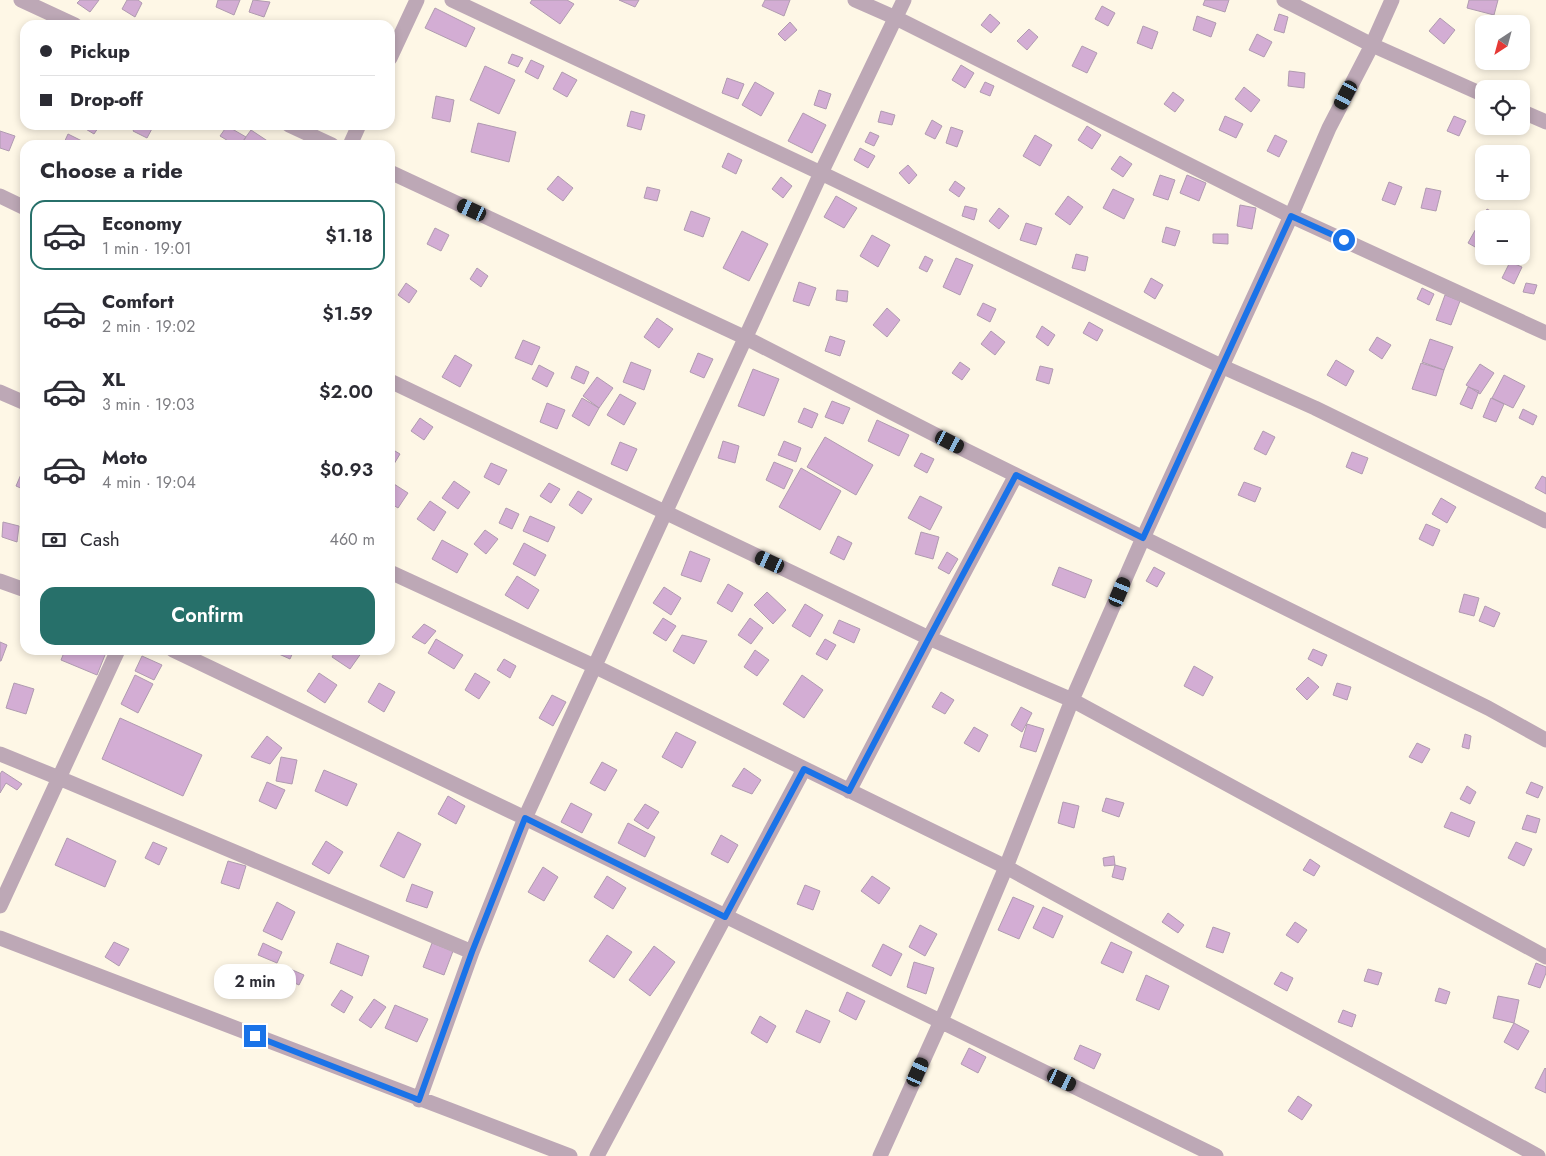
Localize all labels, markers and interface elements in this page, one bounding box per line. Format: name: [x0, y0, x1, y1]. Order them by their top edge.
north arrow: [1475, 15, 1530, 70]
map controls: [1475, 15, 1530, 265]
text: Pickup: [70, 38, 130, 65]
car: [1332, 78, 1359, 112]
button: locate: [1475, 80, 1530, 135]
text: Drop-off: [70, 86, 143, 113]
button: +: [1475, 145, 1530, 200]
text: Choose a ride: [40, 154, 183, 186]
car: [455, 197, 488, 223]
text: Economy: [102, 210, 182, 237]
button: −: [1475, 210, 1530, 265]
icon: car: [42, 213, 87, 258]
text: $1.18: [325, 222, 373, 249]
route start: [1333, 229, 1355, 251]
text: 1 min · 19:01: [102, 237, 191, 260]
text: Comfort: [102, 288, 174, 315]
icon: car: [42, 291, 87, 336]
text: $1.59: [322, 300, 373, 327]
text: 2 min · 19:02: [102, 315, 195, 338]
text: XL: [102, 366, 125, 393]
icon: car: [42, 369, 87, 414]
text: $2.00: [319, 378, 373, 405]
text: 3 min · 19:03: [102, 393, 195, 416]
car: [933, 429, 966, 455]
text: Moto: [102, 444, 147, 471]
icon: car: [42, 447, 87, 492]
text: $0.93: [320, 456, 373, 483]
text: 4 min · 19:04: [102, 471, 196, 494]
icon: cash: [40, 526, 68, 554]
text: Cash: [80, 526, 120, 553]
text: 460 m: [330, 528, 375, 551]
car: [753, 549, 786, 575]
car: [1107, 575, 1132, 609]
button: Confirm: [40, 587, 375, 645]
callout: 2 min: [214, 964, 296, 998]
text: 2 min: [234, 970, 276, 993]
route end: [244, 1025, 266, 1047]
car: [905, 1055, 930, 1089]
car: [1045, 1067, 1078, 1093]

